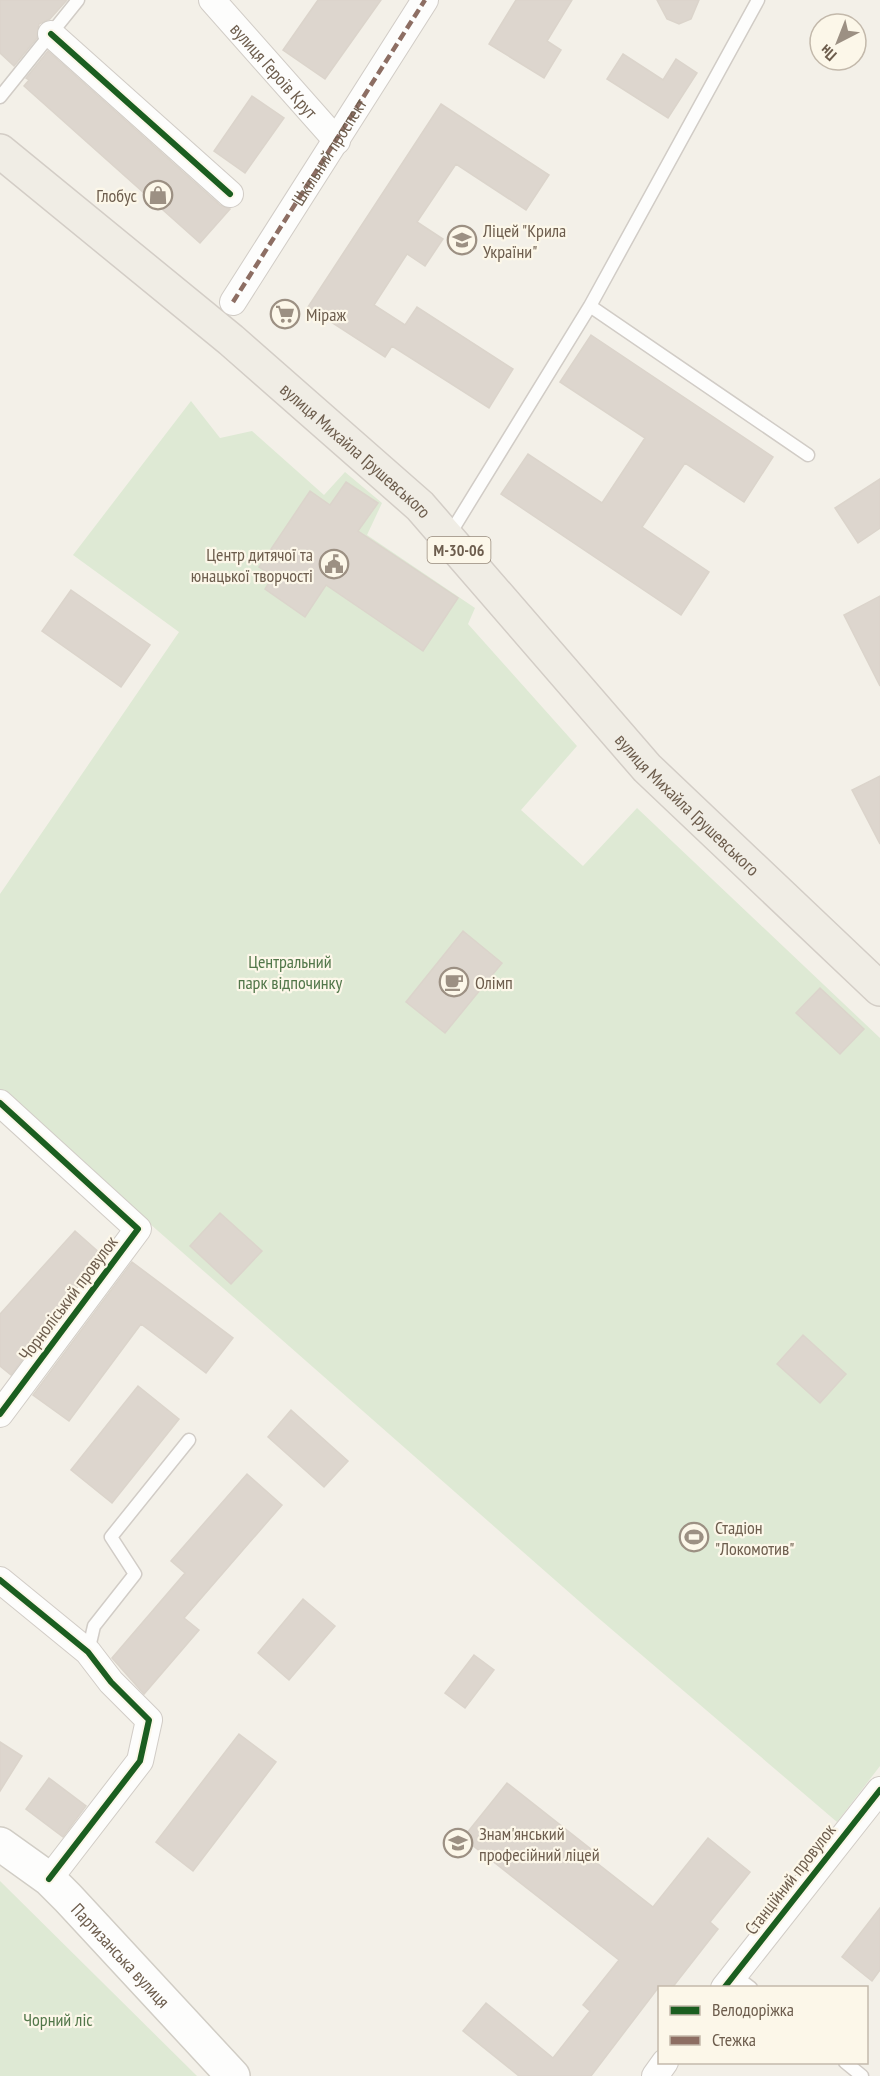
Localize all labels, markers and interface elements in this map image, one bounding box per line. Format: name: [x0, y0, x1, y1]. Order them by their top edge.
north arrow: [808, 12, 868, 72]
street label: вулиця Героїв Крут: [226, 18, 323, 123]
text: Пн: [816, 41, 840, 66]
street label: Шкільний проспект: [286, 94, 371, 210]
shop icon: Глобус: [142, 179, 174, 211]
place label: Глобус: [96, 184, 138, 207]
place label: Ліцей "Крила України": [482, 219, 566, 263]
school or university icon: Ліцей "Крила України": [446, 224, 478, 256]
supermarket icon: Міраж: [269, 298, 301, 330]
place label: Міраж: [306, 303, 346, 326]
street label: вулиця Михайла Грушевського: [276, 377, 437, 523]
road number: М-30-06: [428, 537, 490, 563]
place label: Центр дитячої та юнацької творчості: [191, 543, 313, 587]
public building icon: Центр дитячої та юнацької творчості: [318, 548, 350, 580]
street label: вулиця Михайла Грушевського: [611, 728, 765, 880]
park label: Центральний парк відпочинку: [238, 950, 343, 994]
cafe icon: Олімп: [438, 966, 470, 998]
place label: Олімп: [475, 971, 513, 994]
street label: Чорноліський провулок: [14, 1231, 122, 1365]
place label: Стадіон "Локомотив": [715, 1516, 794, 1560]
sports icon: Стадіон "Локомотив": [678, 1521, 710, 1553]
street label: Станційний провулок: [740, 1819, 840, 1939]
place label: Знам'янський професійний ліцей: [479, 1822, 600, 1866]
school or university icon: Знам'янський професійний ліцей: [442, 1827, 474, 1859]
street label: Партизанська вулиця: [67, 1898, 175, 2012]
legend: [658, 1986, 868, 2064]
text: Велодоріжка: [712, 1998, 794, 2021]
park label: Чорний ліс: [23, 2008, 93, 2031]
text: Стежка: [712, 2028, 756, 2051]

